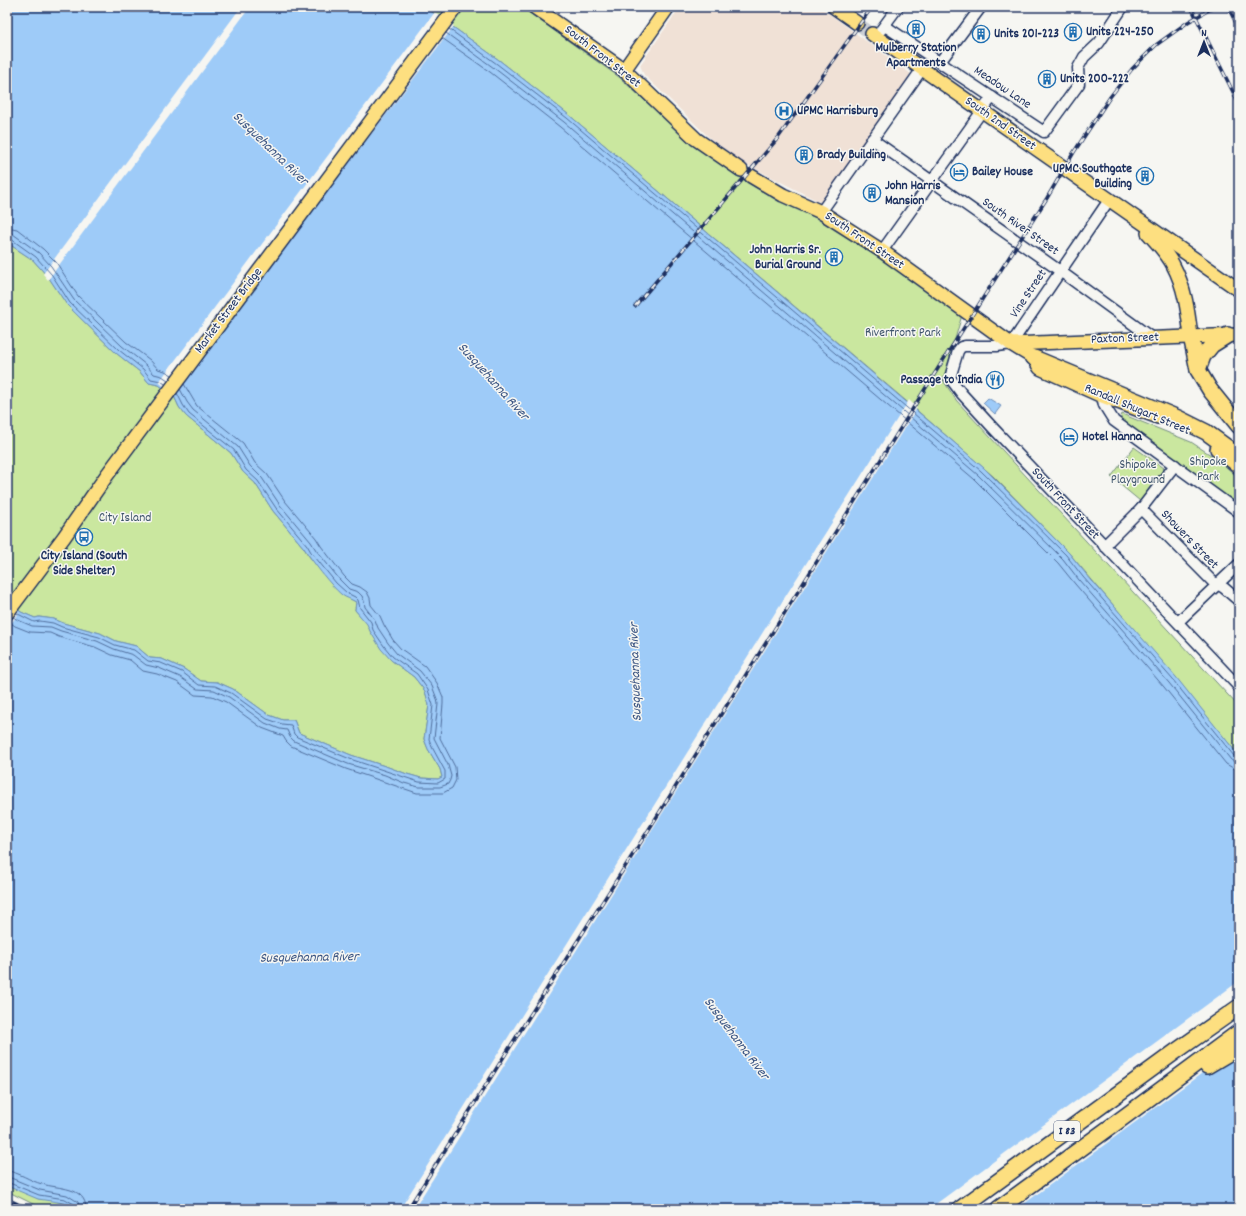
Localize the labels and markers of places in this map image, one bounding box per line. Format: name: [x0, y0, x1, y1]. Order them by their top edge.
building icon: Mulberry Station Apartments: [906, 19, 926, 39]
building icon: Units 224-250: [1063, 22, 1083, 42]
place label: Units 224-250: [1086, 23, 1154, 42]
building icon: Units 201-223: [971, 24, 991, 44]
place label: Units 201-223: [994, 25, 1059, 44]
place label: Mulberry Station Apartments: [875, 39, 957, 73]
building icon: Units 200-222: [1037, 69, 1057, 89]
place label: Units 200-222: [1060, 70, 1130, 89]
hospital icon: UPMC Harrisburg: [774, 101, 794, 121]
place label: UPMC Harrisburg: [797, 102, 878, 121]
building icon: Brady Building: [794, 145, 814, 165]
place label: Brady Building: [817, 146, 886, 165]
place label: UPMC Southgate Building: [1053, 160, 1132, 194]
hotel icon: Bailey House: [949, 162, 969, 182]
place label: Bailey House: [972, 163, 1033, 182]
building icon: UPMC Southgate Building: [1135, 166, 1155, 186]
place label: John Harris Mansion: [885, 177, 941, 211]
building icon: John Harris Mansion: [862, 183, 882, 203]
place label: John Harris Sr. Burial Ground: [750, 241, 821, 275]
building icon: John Harris Sr. Burial Ground: [824, 247, 844, 267]
restaurant icon: Passage to India: [985, 370, 1005, 390]
place label: Passage to India: [900, 371, 983, 390]
hotel icon: Hotel Hanna: [1059, 427, 1079, 447]
place label: Hotel Hanna: [1082, 428, 1143, 447]
bus stop icon: City Island (South Side Shelter): [74, 527, 94, 547]
place label: City Island (South Side Shelter): [41, 547, 127, 581]

